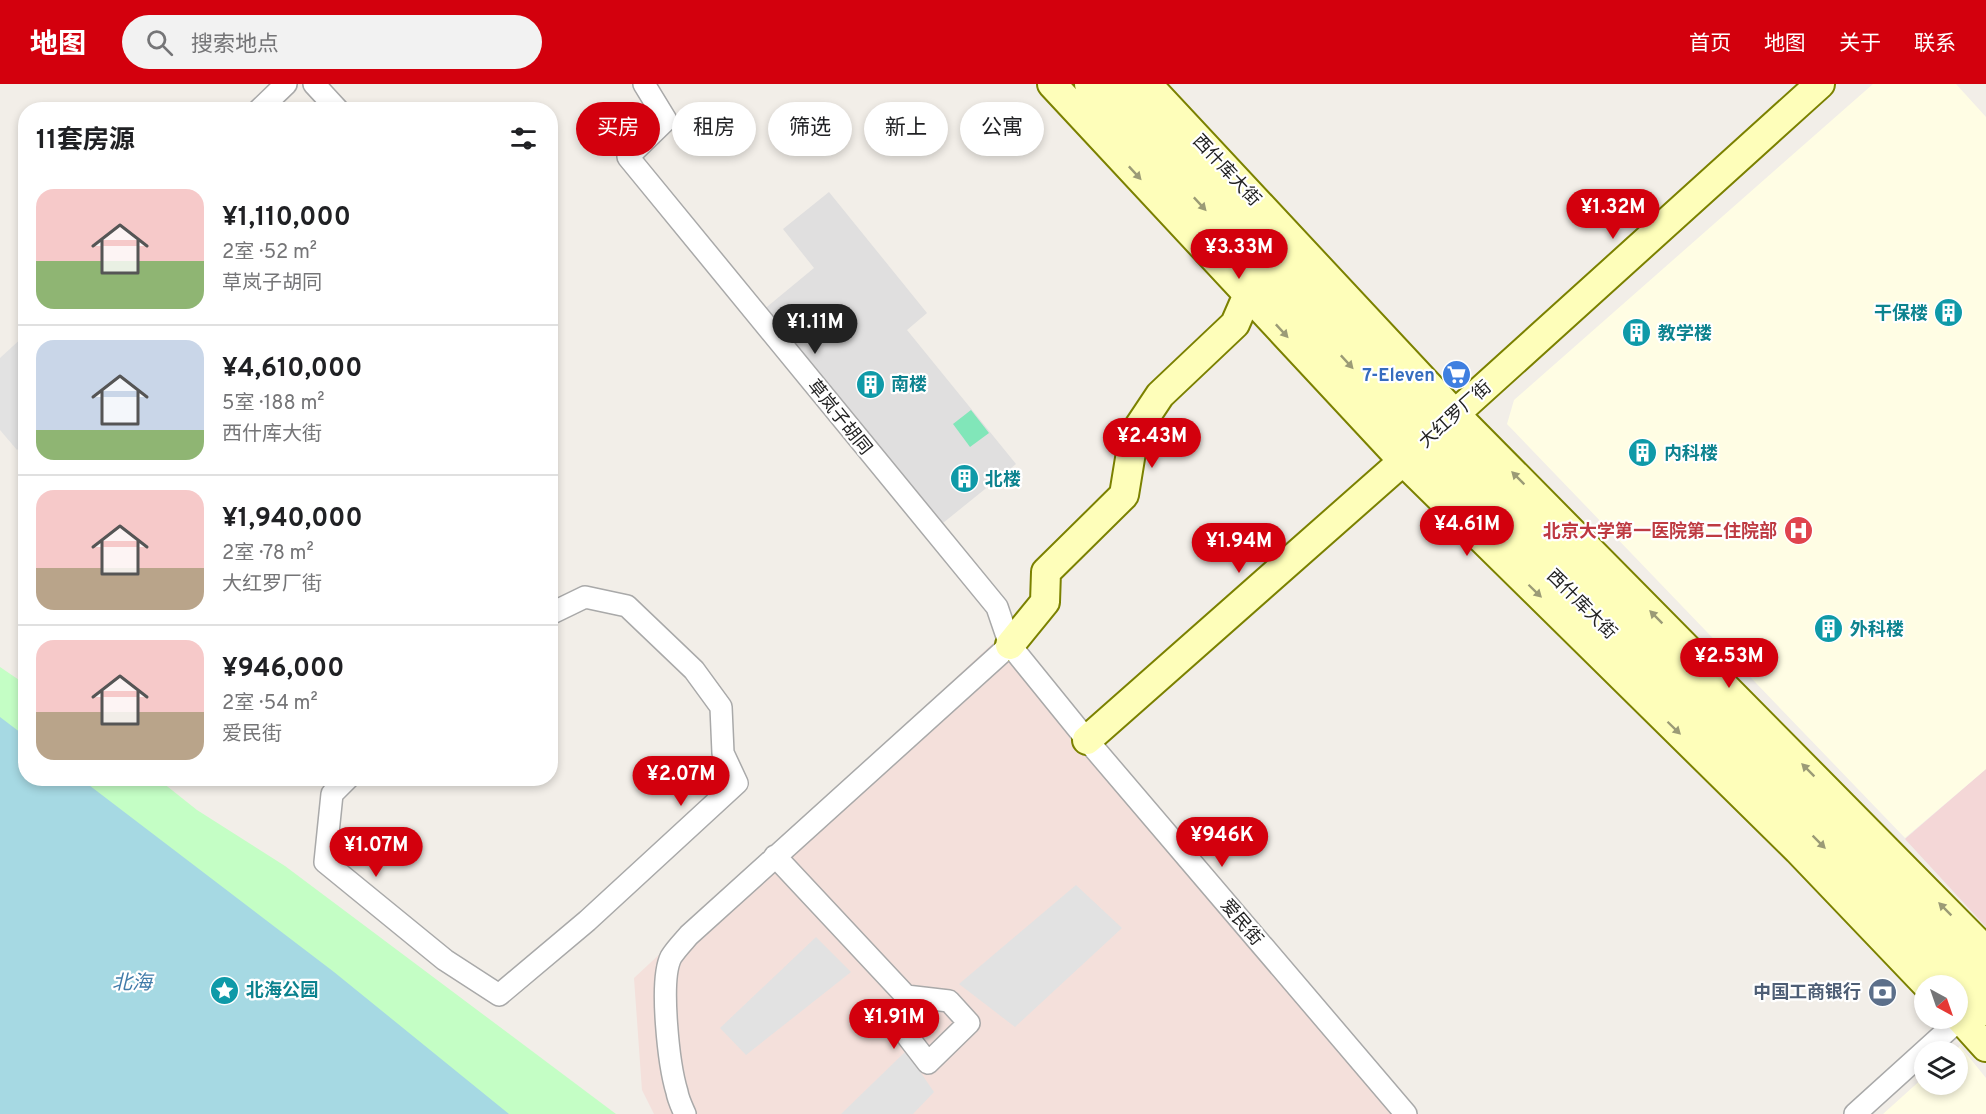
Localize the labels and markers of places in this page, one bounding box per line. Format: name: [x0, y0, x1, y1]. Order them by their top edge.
pin: ¥1.32M: [1564, 189, 1662, 240]
pin: ¥3.33M: [1190, 229, 1288, 280]
building icon: 干保楼: [1933, 297, 1965, 329]
place label: 干保楼: [1874, 303, 1928, 326]
pin: ¥1.11M: [766, 304, 864, 355]
building icon: 教学楼: [1621, 317, 1653, 349]
place label: 教学楼: [1658, 323, 1712, 346]
supermarket icon: 7-Eleven: [1440, 359, 1472, 391]
place label: 7-Eleven: [1362, 365, 1435, 388]
building icon: 南楼: [854, 368, 886, 400]
place label: 南楼: [891, 374, 927, 397]
pin: ¥2.43M: [1103, 418, 1201, 469]
building icon: 内科楼: [1627, 437, 1659, 469]
place label: 内科楼: [1664, 443, 1718, 466]
building icon: 北楼: [948, 463, 980, 495]
place label: 北楼: [985, 469, 1021, 492]
pin: ¥4.61M: [1418, 506, 1516, 557]
hospital icon: 北京大学第一医院第二住院部: [1782, 515, 1814, 547]
place label: 北京大学第一医院第二住院部: [1543, 521, 1777, 544]
pin: ¥1.94M: [1190, 523, 1288, 574]
building icon: 外科楼: [1813, 613, 1845, 645]
place label: 外科楼: [1850, 619, 1904, 642]
pin: ¥2.53M: [1680, 638, 1778, 689]
pin: ¥2.07M: [632, 756, 730, 807]
pin: ¥946K: [1180, 817, 1264, 868]
pin: ¥1.07M: [327, 827, 425, 878]
place icon: 北海公园: [209, 974, 241, 1006]
bank icon: 中国工商银行: [1866, 976, 1898, 1008]
place label: 北海公园: [246, 980, 318, 1003]
place label: 中国工商银行: [1753, 981, 1861, 1005]
pin: ¥1.91M: [845, 999, 943, 1050]

